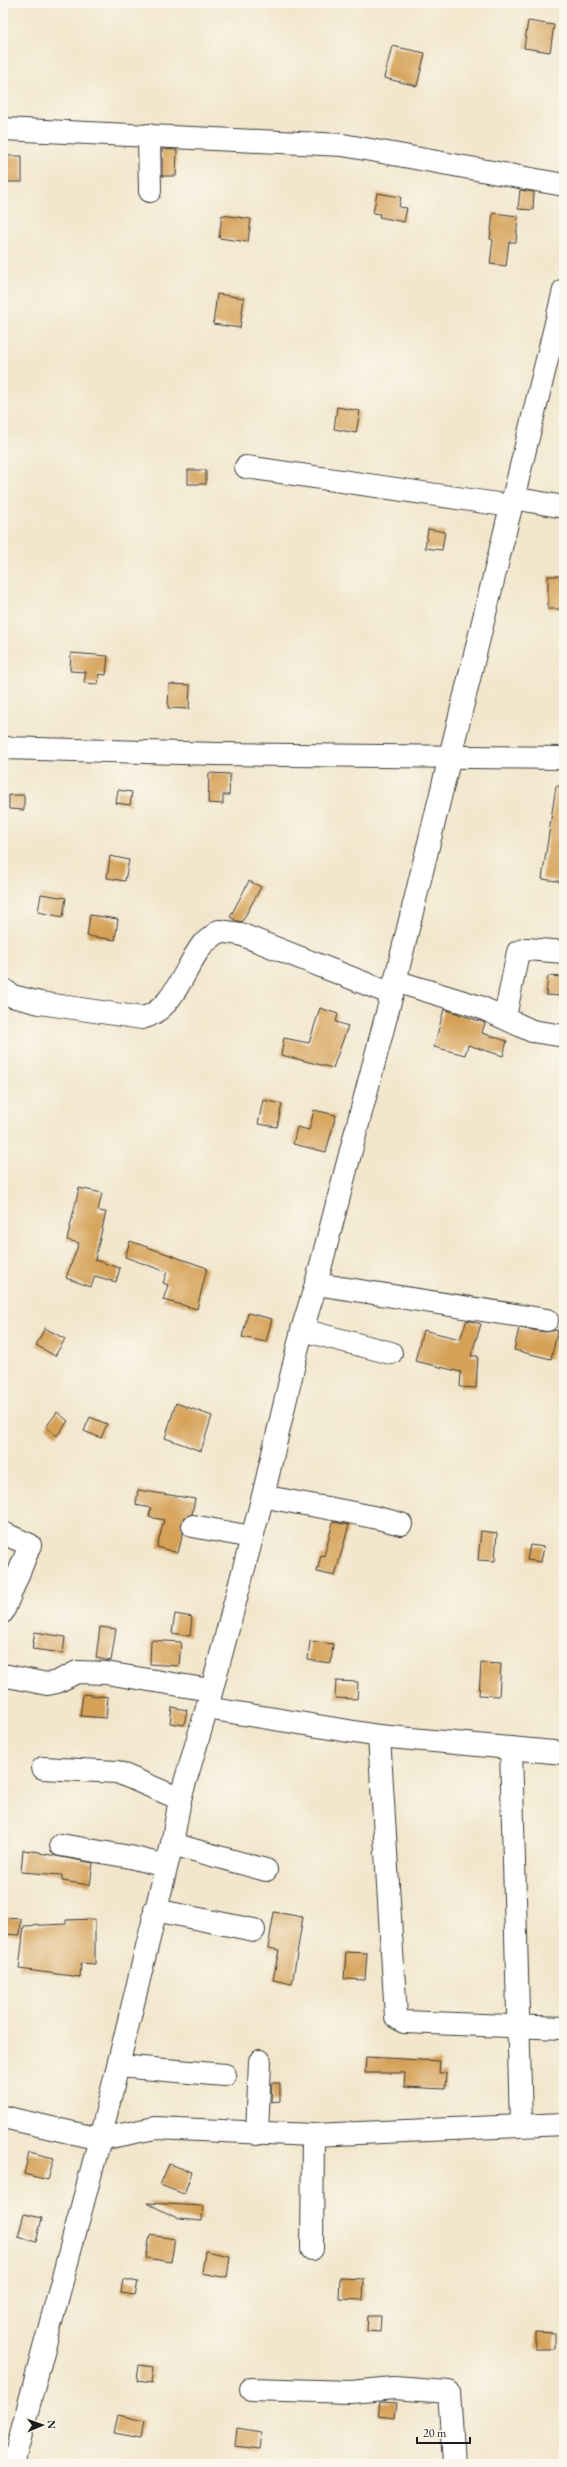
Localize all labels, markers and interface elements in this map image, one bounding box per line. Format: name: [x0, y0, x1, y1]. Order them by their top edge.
north arrow: [22, 2405, 62, 2445]
scale bar: [417, 2419, 470, 2445]
text: N: [45, 2420, 59, 2429]
text: 20 m: [423, 2425, 447, 2441]

